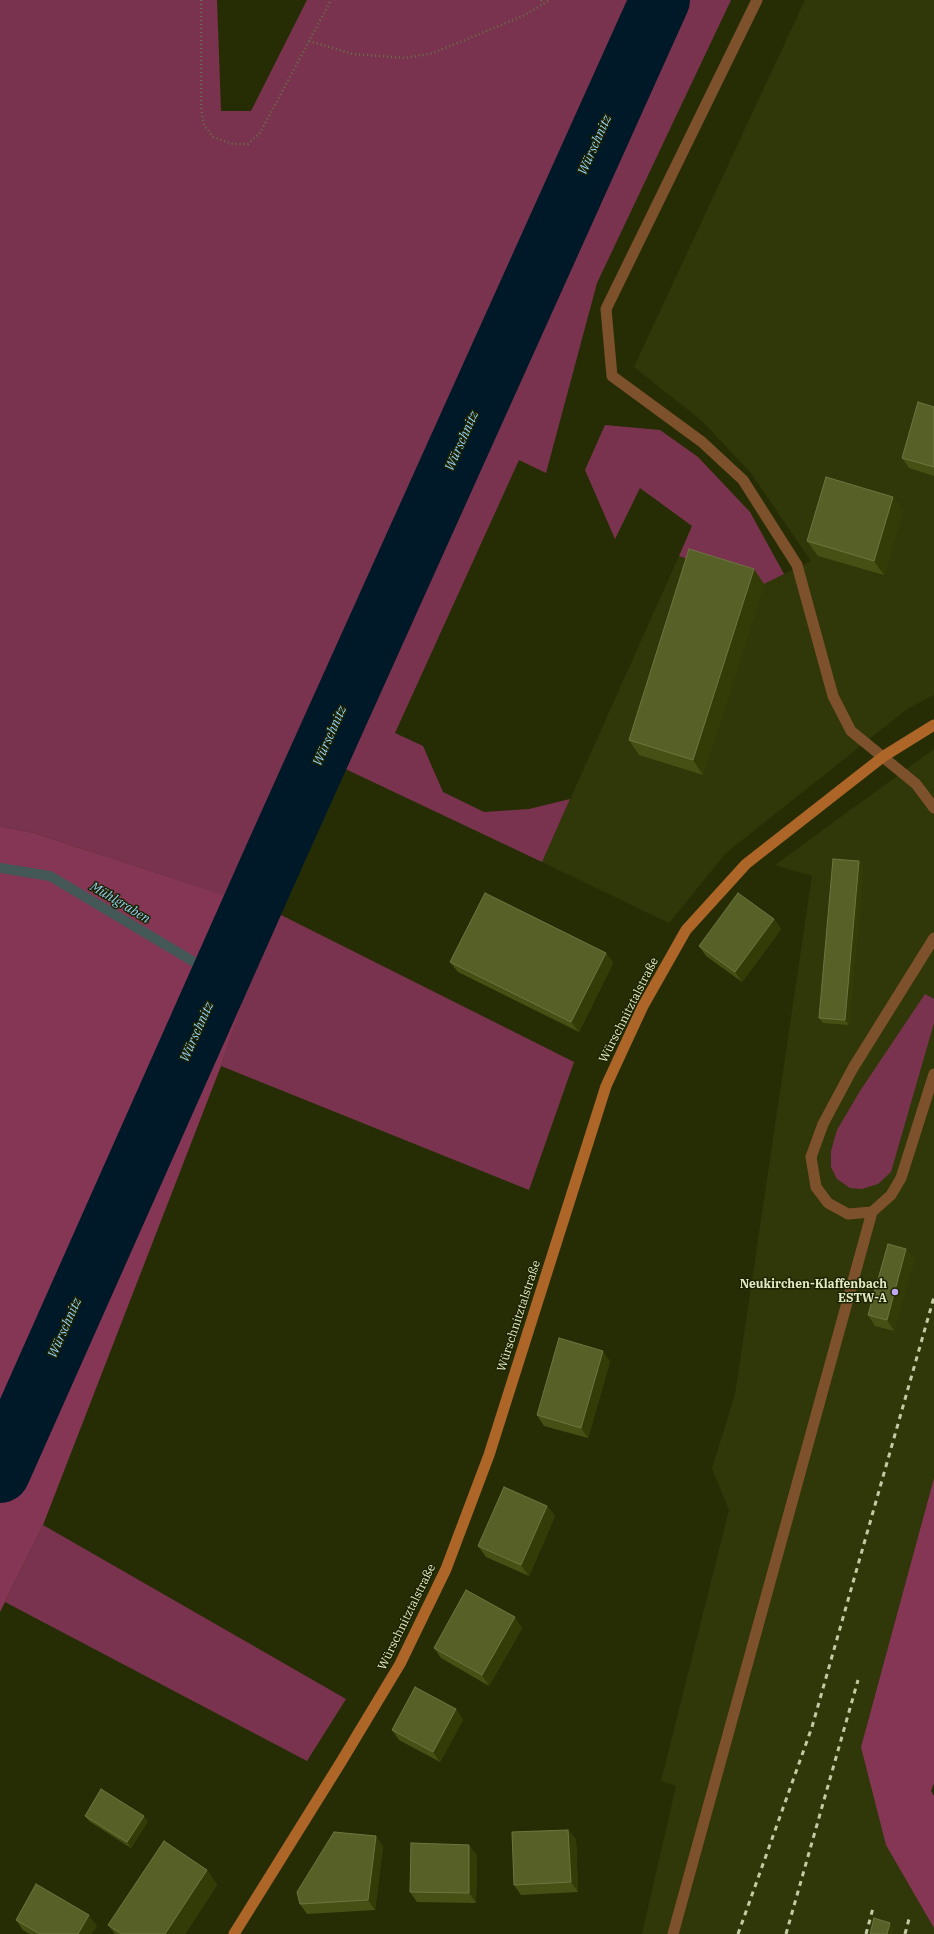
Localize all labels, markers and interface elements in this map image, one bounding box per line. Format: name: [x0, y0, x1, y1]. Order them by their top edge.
water label: Würschnitz: [575, 113, 615, 177]
water label: Würschnitz: [442, 409, 482, 473]
water label: Würschnitz: [310, 704, 350, 768]
water label: Mühlgraben: [87, 879, 153, 927]
street label: Würschnitztalstraße: [596, 955, 662, 1065]
water label: Würschnitz: [177, 1000, 217, 1064]
street label: Würschnitztalstraße: [494, 1259, 544, 1373]
place label: Neukirchen-Klaffenbach ESTW-A: [740, 1278, 887, 1306]
marker: Neukirchen-Klaffenbach ESTW-A: [890, 1287, 900, 1297]
water label: Würschnitz: [45, 1296, 85, 1360]
street label: Würschnitztalstraße: [375, 1562, 439, 1672]

